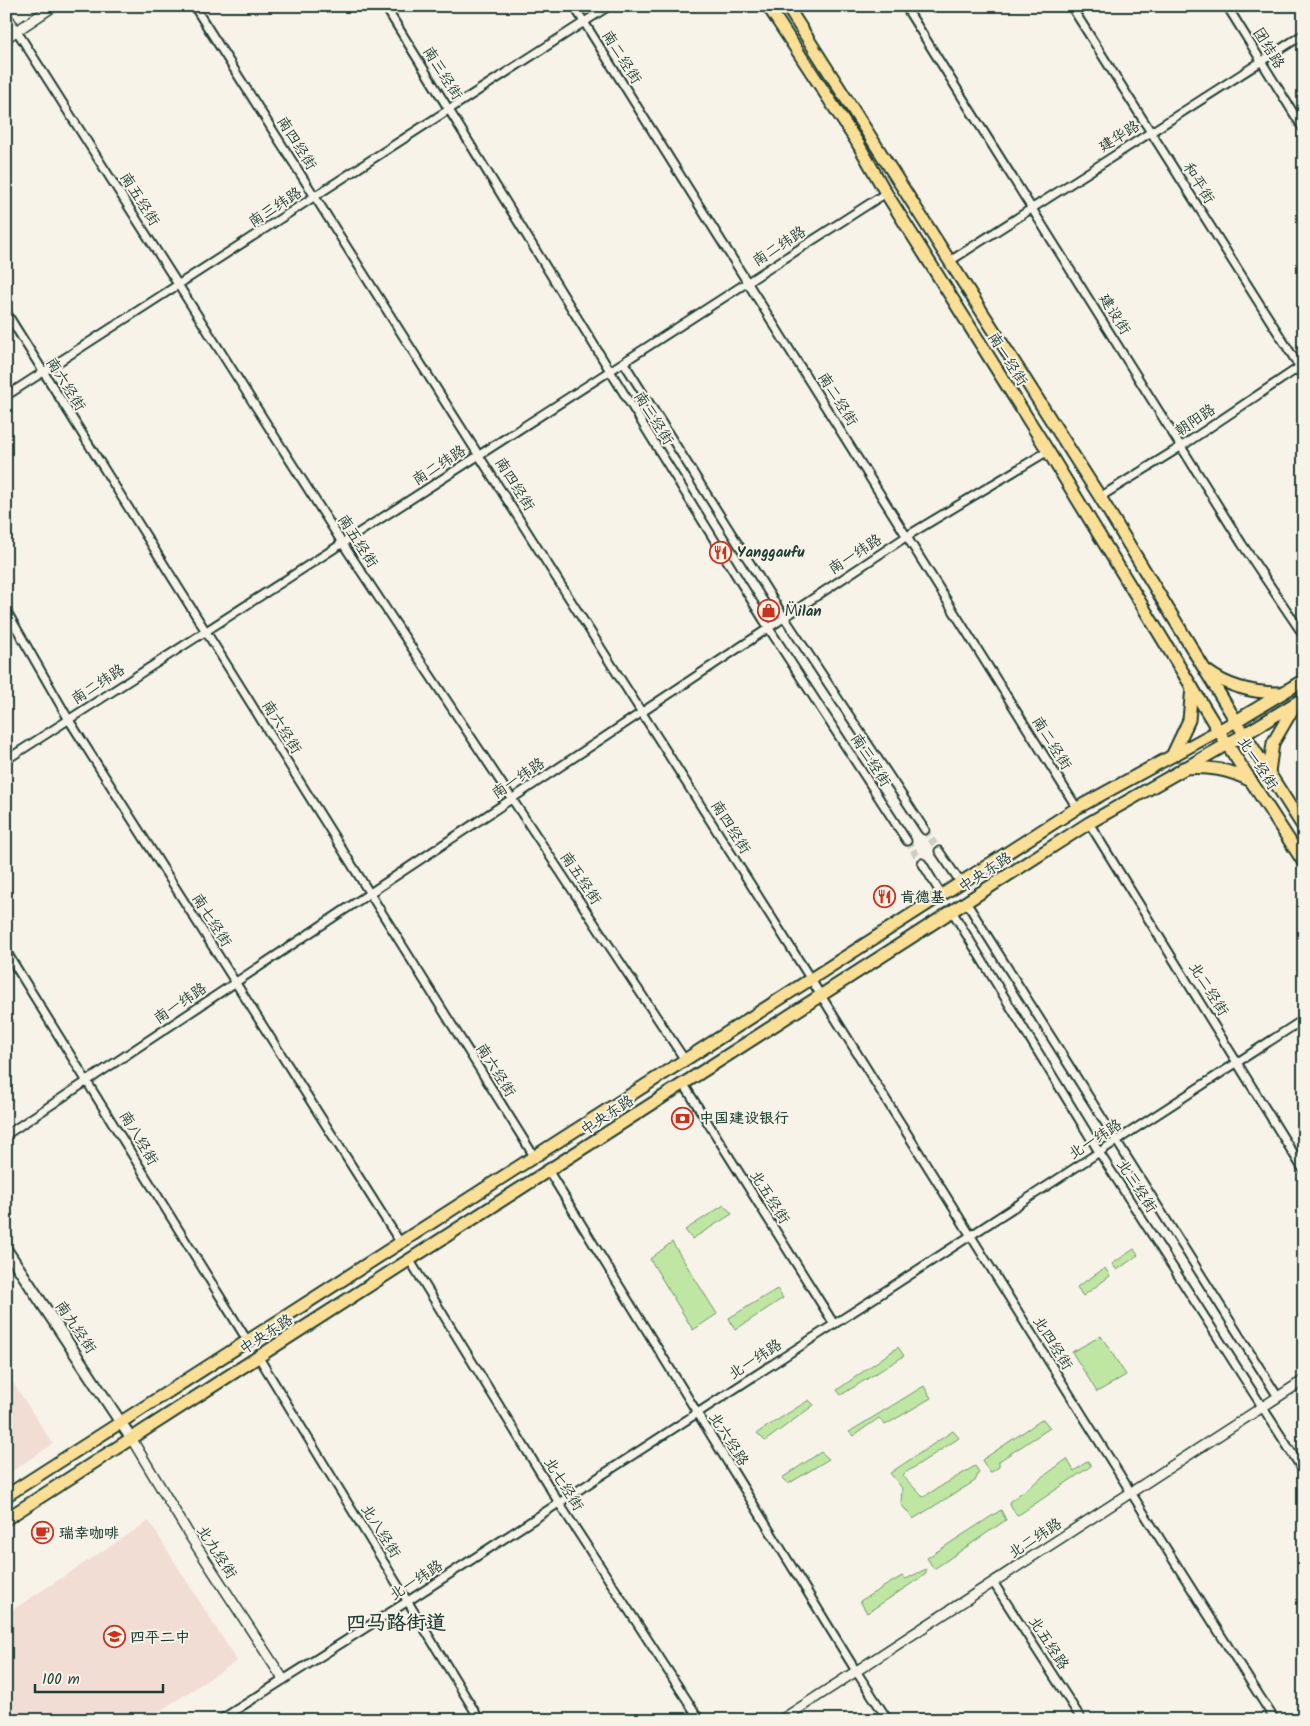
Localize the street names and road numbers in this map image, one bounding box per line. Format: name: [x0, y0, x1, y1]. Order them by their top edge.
street label: 团结路: [1246, 23, 1290, 74]
street label: 南二经街: [595, 26, 647, 89]
street label: 南三经街: [416, 42, 468, 105]
street label: 南四经街: [270, 112, 322, 175]
street label: 建华路: [1094, 115, 1145, 159]
street label: 和平街: [1176, 158, 1220, 209]
street label: 南五经街: [113, 168, 165, 231]
street label: 南三纬路: [244, 181, 307, 234]
street label: 南二纬路: [748, 220, 811, 273]
street label: 建设街: [1092, 289, 1136, 340]
street label: 南一经街: [981, 328, 1033, 391]
street label: 南六经街: [39, 353, 91, 416]
street label: 南二经街: [811, 368, 863, 431]
street label: 南三经街: [627, 387, 679, 450]
street label: 朝阳路: [1170, 398, 1221, 443]
street label: 南二纬路: [408, 439, 471, 492]
street label: 南四经街: [488, 453, 540, 516]
street label: 南五经街: [331, 510, 384, 573]
street label: 南一纬路: [824, 528, 887, 581]
street label: 南二纬路: [67, 658, 130, 711]
street label: 南六经街: [255, 696, 307, 759]
street label: 南二经街: [1025, 712, 1077, 775]
street label: 南三经街: [844, 729, 897, 792]
street label: 北一经街: [1231, 732, 1284, 795]
street label: 南一纬路: [487, 752, 550, 806]
street label: 南四经街: [704, 796, 756, 859]
street label: 中央东路: [954, 846, 1017, 899]
street label: 南五经街: [553, 847, 607, 910]
street label: 南七经街: [185, 889, 237, 952]
street label: 北二经街: [1182, 958, 1234, 1021]
street label: 南一纬路: [149, 977, 212, 1031]
street label: 南六经街: [469, 1039, 521, 1102]
street label: 中央东路: [576, 1089, 639, 1142]
street label: 南八经街: [112, 1107, 164, 1170]
street label: 北一纬路: [1064, 1113, 1127, 1166]
street label: 北三经街: [1110, 1155, 1163, 1218]
street label: 北五经街: [743, 1166, 795, 1229]
street label: 南九经街: [48, 1296, 102, 1359]
street label: 中央东路: [235, 1308, 298, 1361]
street label: 北四经街: [1026, 1312, 1078, 1375]
street label: 北一纬路: [724, 1333, 787, 1386]
street label: 北六经路: [702, 1408, 754, 1471]
street label: 北七经街: [537, 1453, 589, 1516]
street label: 北八经街: [354, 1500, 406, 1563]
street label: 北二纬路: [1004, 1512, 1067, 1565]
street label: 北九经街: [190, 1521, 243, 1584]
street label: 北一纬路: [385, 1554, 448, 1607]
street label: 北五经路: [1022, 1612, 1075, 1675]

